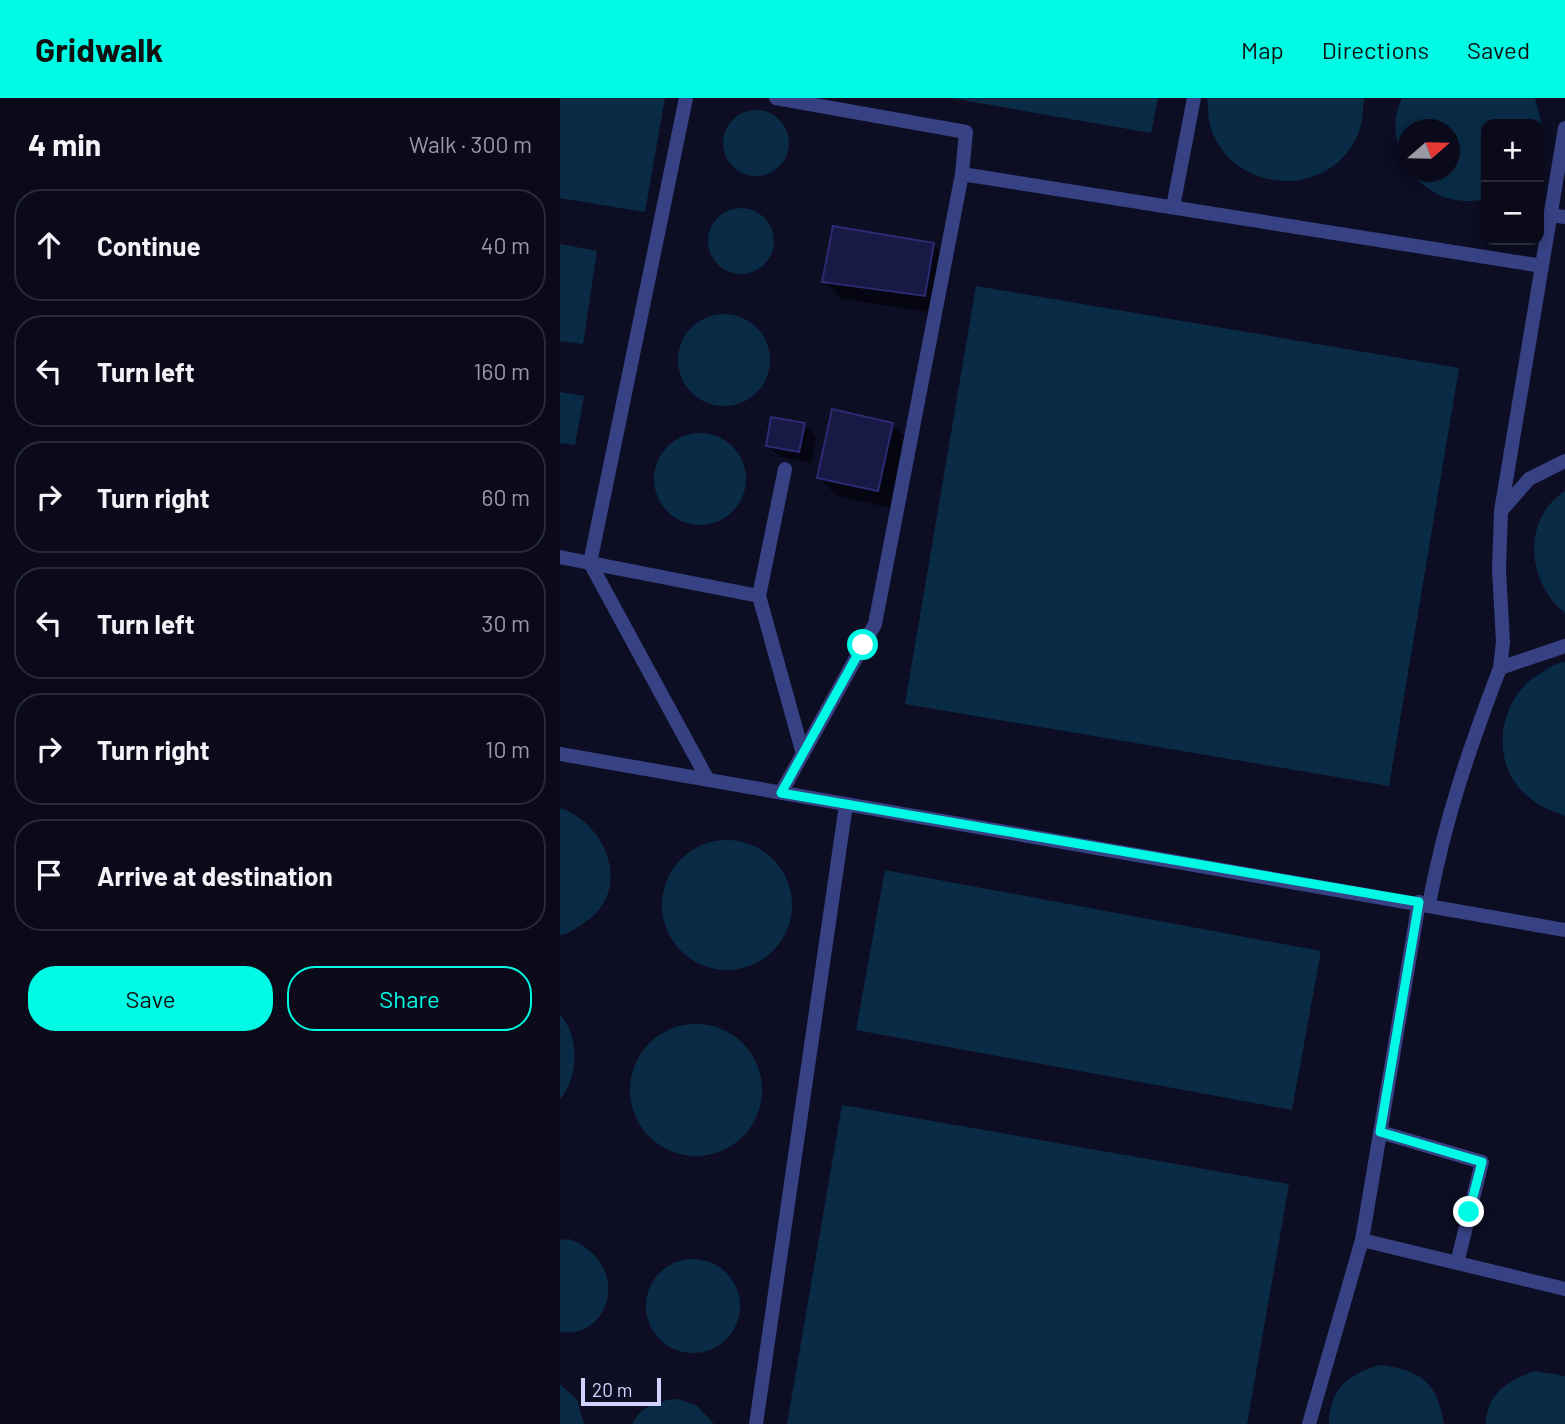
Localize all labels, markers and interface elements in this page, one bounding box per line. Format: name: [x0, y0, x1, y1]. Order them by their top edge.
text: Gridwalk: [35, 29, 163, 69]
text: Map: [1241, 35, 1284, 64]
text: Directions: [1322, 35, 1429, 64]
text: Saved: [1467, 35, 1530, 64]
north arrow: [1397, 119, 1460, 182]
map controls: [1481, 119, 1544, 245]
button: +: [1481, 119, 1544, 182]
text: 4 min: [28, 126, 101, 162]
text: Walk · 300 m: [409, 130, 532, 158]
button: −: [1481, 182, 1544, 245]
icon: ahead: [30, 226, 68, 264]
text: Continue: [97, 230, 201, 261]
text: 40 m: [481, 231, 530, 259]
icon: left: [30, 352, 68, 390]
text: Turn left: [97, 356, 195, 387]
text: 160 m: [473, 357, 530, 385]
icon: right: [30, 478, 68, 516]
text: Turn right: [97, 482, 210, 513]
text: 60 m: [482, 483, 530, 511]
icon: left: [30, 604, 68, 642]
text: Turn left: [97, 608, 195, 639]
text: 30 m: [482, 609, 530, 637]
route start: [847, 629, 878, 660]
icon: right: [30, 730, 68, 768]
text: Turn right: [97, 734, 210, 765]
text: 10 m: [485, 735, 530, 763]
icon: arrive: [30, 856, 68, 894]
text: Arrive at destination: [97, 860, 333, 891]
button: Save: [28, 966, 273, 1031]
button: Share: [287, 966, 532, 1031]
route end: [1453, 1196, 1484, 1227]
scale bar: [581, 1375, 662, 1407]
text: 20 m: [592, 1378, 632, 1401]

